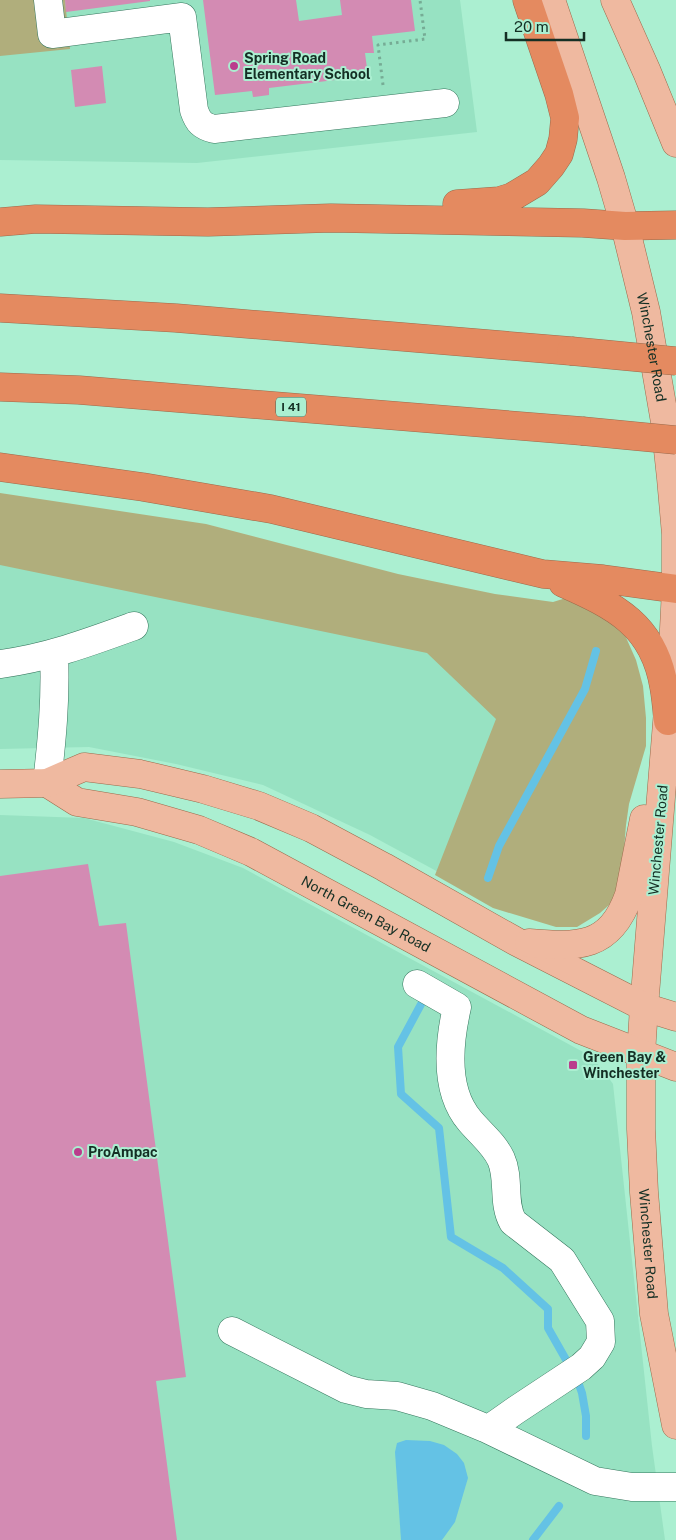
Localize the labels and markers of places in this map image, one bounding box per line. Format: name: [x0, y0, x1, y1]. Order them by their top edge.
place label: Spring Road Elementary School: [244, 50, 371, 82]
marker: Spring Road Elementary School: [228, 60, 240, 72]
place label: Green Bay & Winchester: [583, 1049, 666, 1081]
marker: Green Bay & Winchester: [567, 1059, 579, 1071]
place label: ProAmpac: [88, 1144, 158, 1160]
marker: ProAmpac: [72, 1146, 84, 1158]

